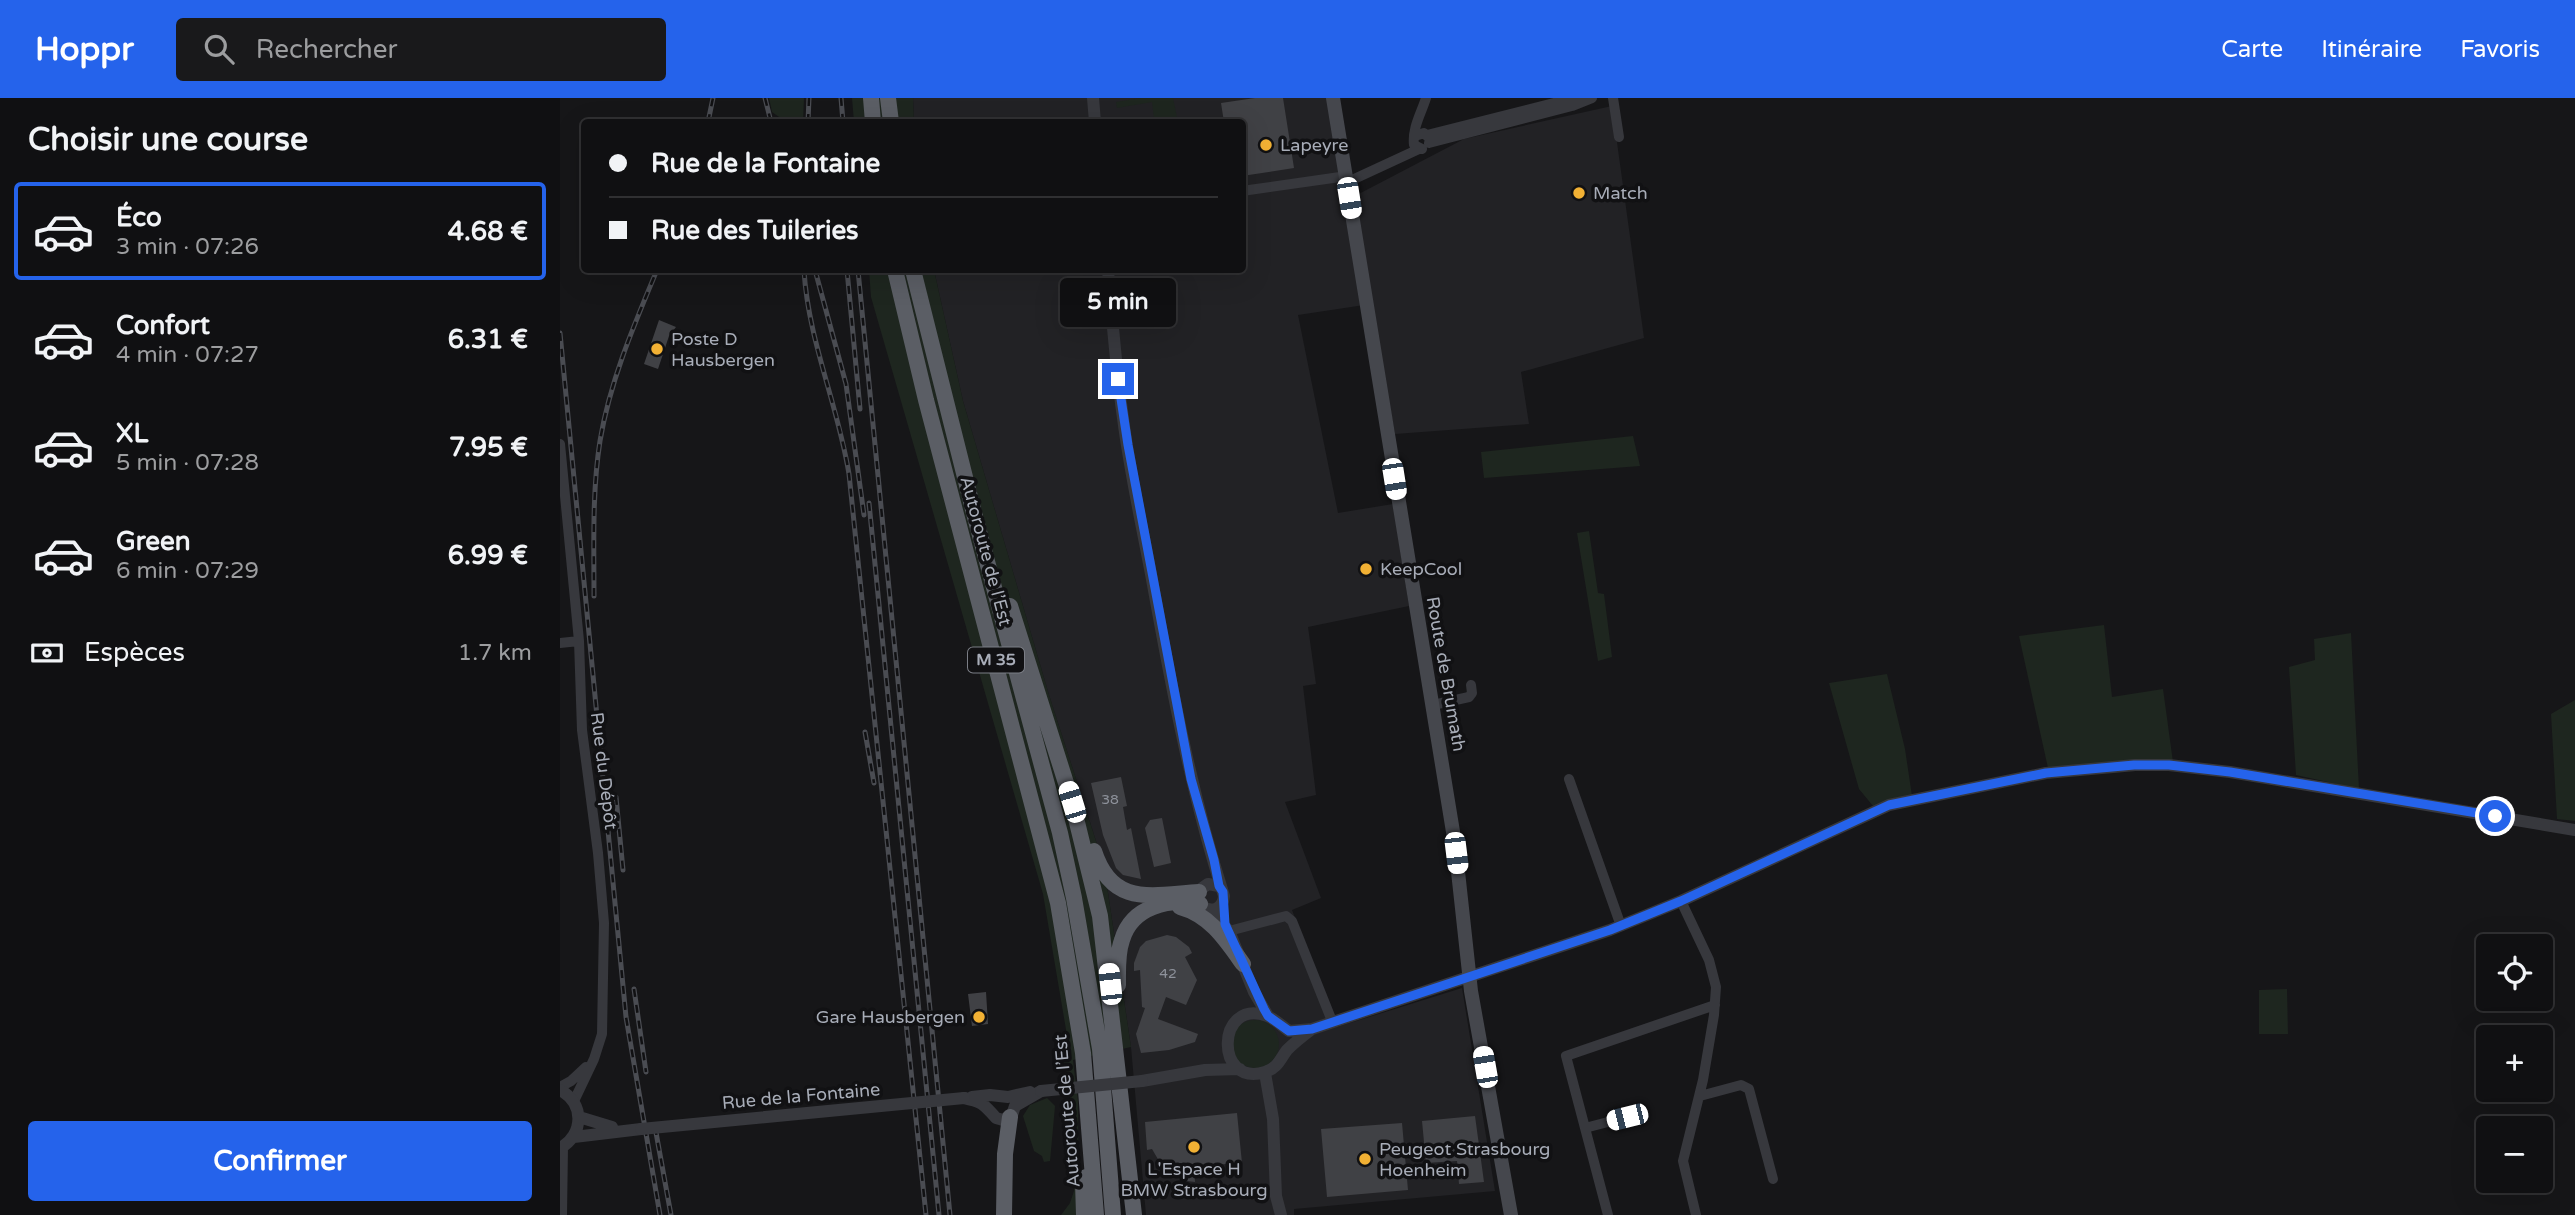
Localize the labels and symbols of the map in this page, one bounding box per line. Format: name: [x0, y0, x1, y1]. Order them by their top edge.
place label: Lapeyre: [1280, 134, 1348, 156]
marker: Lapeyre: [1258, 137, 1274, 153]
car: [1336, 176, 1363, 220]
place label: Match: [1593, 182, 1648, 204]
marker: Match: [1571, 185, 1587, 201]
callout: 5 min: [1060, 278, 1176, 327]
place label: Poste D Hausbergen: [671, 328, 775, 371]
marker: Poste D Hausbergen: [649, 341, 665, 357]
route end: [1102, 363, 1134, 395]
car: [1381, 457, 1408, 501]
street label: Autoroute de l’Est: [955, 474, 1017, 628]
place label: KeepCool: [1380, 558, 1462, 580]
marker: KeepCool: [1358, 561, 1374, 577]
street label: Route de Brumath: [1422, 595, 1470, 753]
road number: M 35: [968, 648, 1024, 673]
street label: Rue du Dépôt: [586, 711, 622, 831]
car: [1056, 779, 1089, 825]
house number: 38: [1101, 791, 1119, 808]
route start: [2479, 800, 2511, 832]
car: [1444, 831, 1469, 875]
car: [1098, 962, 1123, 1006]
house number: 42: [1159, 965, 1177, 982]
place label: Gare Hausbergen: [816, 1006, 965, 1028]
marker: Gare Hausbergen: [971, 1009, 987, 1025]
street label: Autoroute de l’Est: [1049, 1033, 1085, 1189]
car: [1472, 1044, 1499, 1090]
street label: Rue de la Fontaine: [721, 1078, 881, 1114]
car: [1605, 1102, 1650, 1132]
place label: Peugeot Strasbourg Hoenheim: [1379, 1138, 1550, 1181]
marker: L'Espace H BMW Strasbourg: [1186, 1139, 1202, 1155]
marker: Peugeot Strasbourg Hoenheim: [1357, 1151, 1373, 1167]
place label: L'Espace H BMW Strasbourg: [1120, 1158, 1268, 1201]

